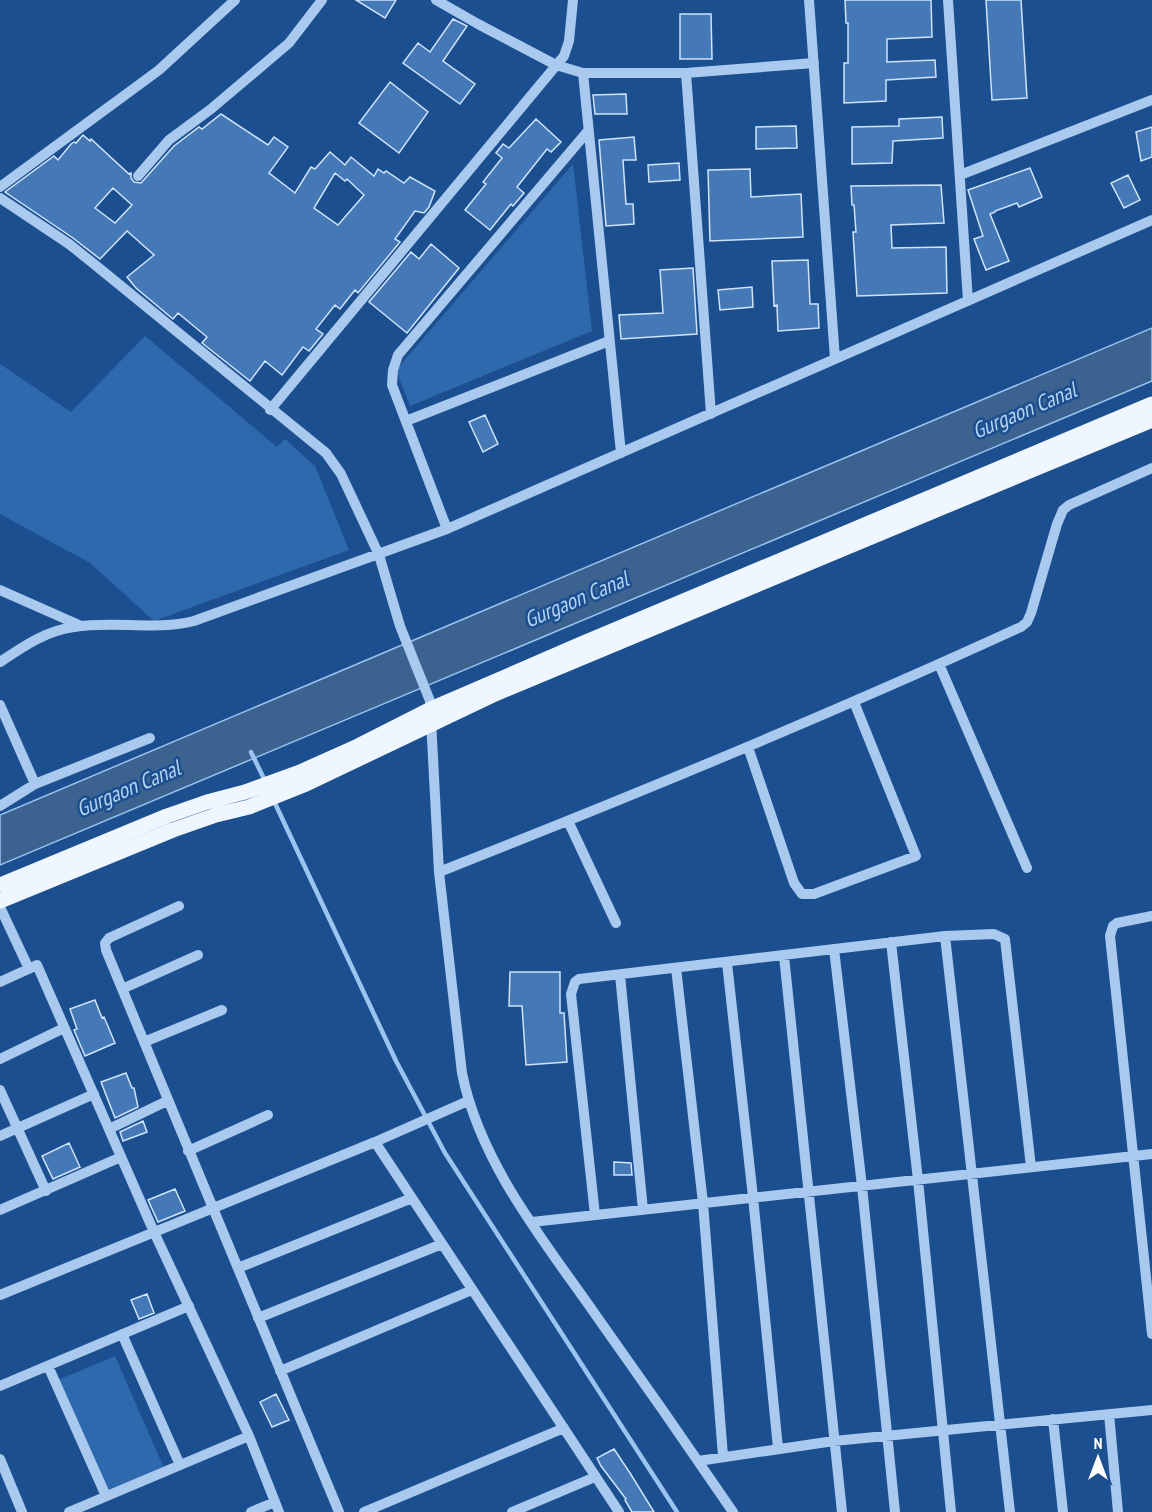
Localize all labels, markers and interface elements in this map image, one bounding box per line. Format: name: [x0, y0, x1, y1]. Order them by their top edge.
water label: Gurgaon Canal: [968, 375, 1082, 445]
water label: Gurgaon Canal: [520, 564, 634, 634]
water label: Gurgaon Canal: [72, 753, 186, 823]
north arrow: [1068, 1428, 1128, 1488]
text: N: [1094, 1433, 1102, 1453]

